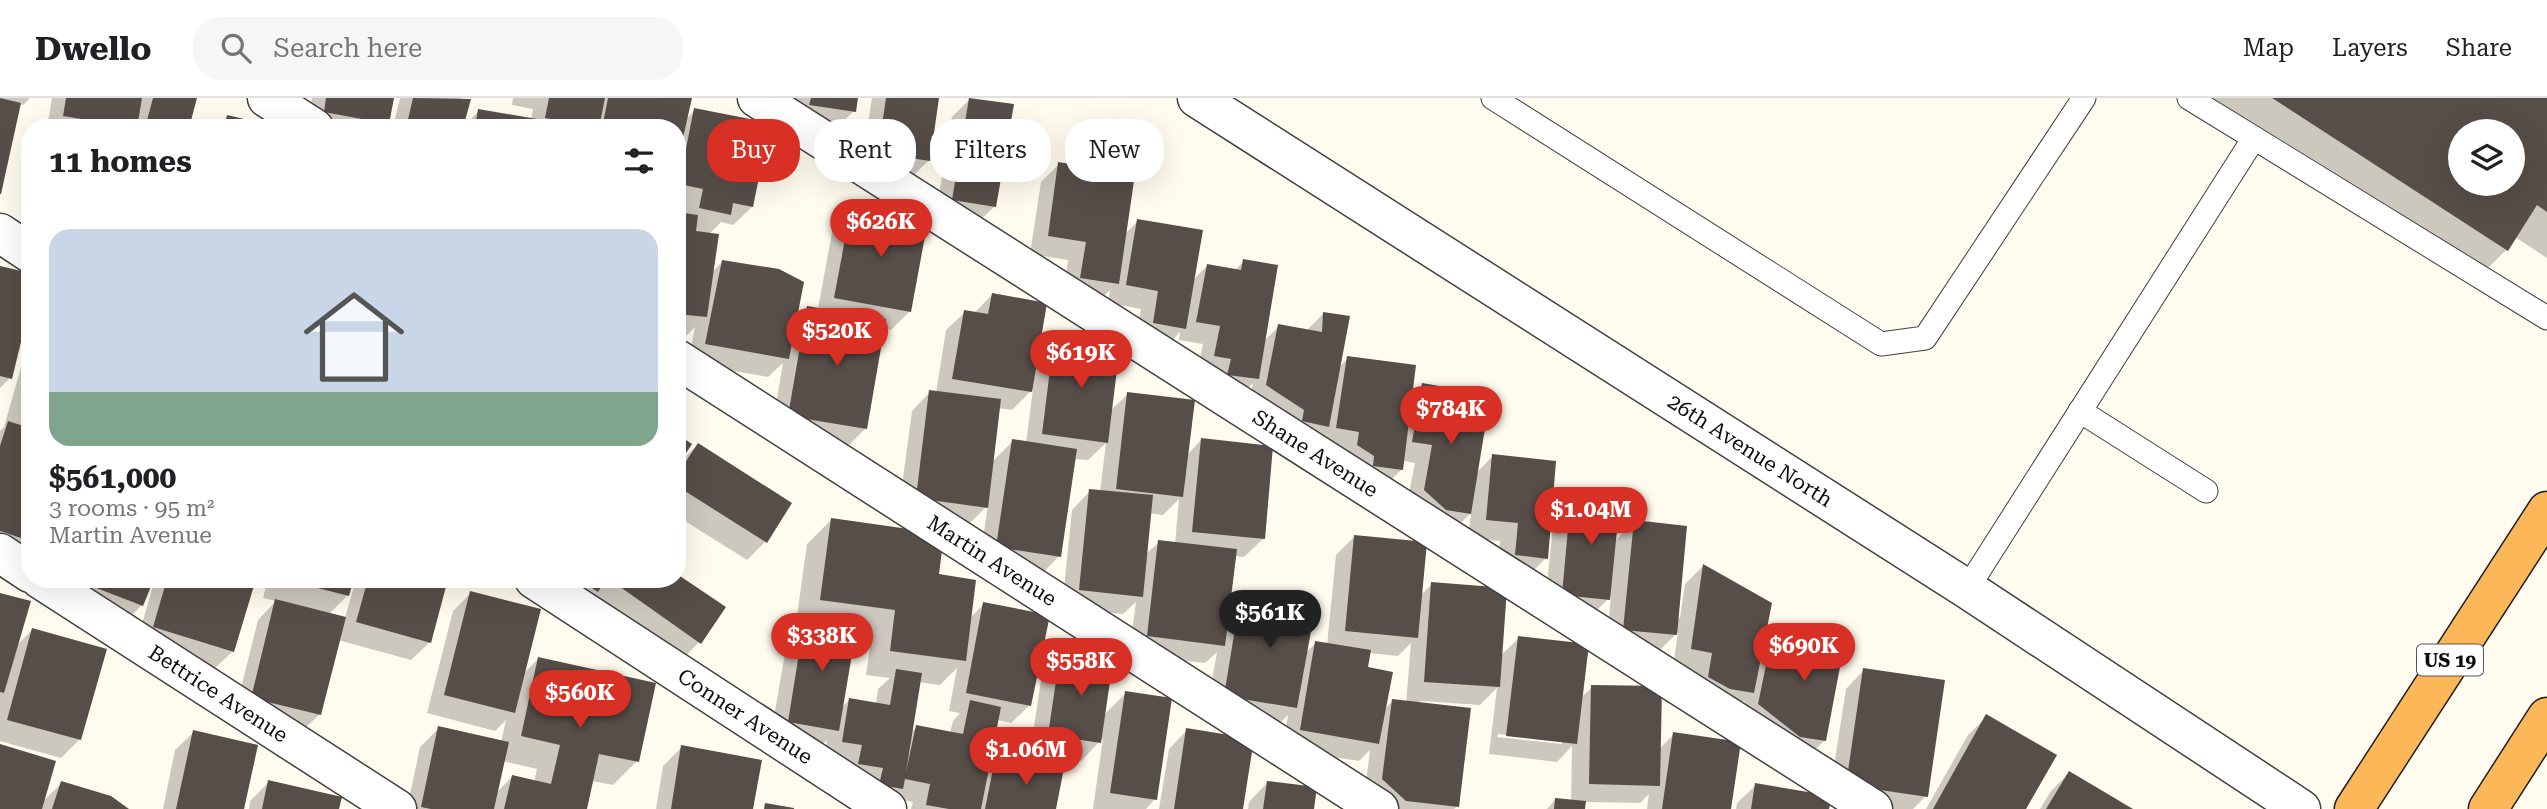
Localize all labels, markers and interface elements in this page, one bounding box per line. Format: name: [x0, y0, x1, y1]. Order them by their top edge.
search box: [193, 17, 683, 80]
text: Dwello: [35, 29, 151, 68]
icon: search: [217, 29, 255, 67]
text: Search here: [273, 33, 422, 63]
text: Map: [2243, 34, 2294, 62]
text: Layers: [2332, 34, 2408, 62]
text: Share: [2446, 34, 2512, 62]
chip: Buy: [707, 119, 800, 182]
chip: Rent: [814, 119, 916, 182]
chip: Filters: [930, 119, 1051, 182]
chip: New: [1065, 119, 1164, 182]
map controls: [2448, 119, 2525, 196]
button: layers: [2448, 119, 2525, 196]
icon: filters: [620, 142, 658, 180]
text: 11 homes: [49, 144, 192, 179]
pin: $626K: [832, 200, 930, 259]
text: $626K: [846, 208, 916, 235]
icon: home: [291, 274, 417, 400]
pin: $520K: [788, 308, 886, 368]
text: $520K: [802, 317, 872, 344]
pin: $619K: [1032, 330, 1130, 390]
text: $619K: [1046, 339, 1116, 366]
pin: $784K: [1402, 386, 1500, 446]
street label: 26th Avenue North: [1663, 389, 1837, 512]
text: $784K: [1416, 395, 1486, 422]
street label: Shane Avenue: [1248, 405, 1382, 502]
text: $561,000: [49, 460, 176, 495]
pin: $1.04M: [1534, 488, 1648, 547]
text: 3 rooms · 95 m²: [49, 495, 215, 522]
text: $1.04M: [1551, 496, 1631, 523]
street label: Martin Avenue: [923, 511, 1061, 611]
text: Martin Avenue: [49, 522, 212, 549]
pin: $561K: [1221, 590, 1319, 650]
text: $561K: [1235, 599, 1305, 626]
pin: $338K: [773, 614, 871, 673]
text: $338K: [787, 622, 857, 649]
pin: $690K: [1755, 624, 1853, 683]
text: $690K: [1769, 632, 1839, 659]
pin: $558K: [1032, 638, 1130, 698]
street label: Bettrice Avenue: [144, 640, 292, 747]
road number: US 19: [2417, 645, 2483, 676]
text: $558K: [1046, 647, 1116, 674]
street label: Conner Avenue: [673, 664, 817, 769]
pin: $560K: [531, 670, 629, 730]
text: $560K: [545, 679, 615, 706]
pin: $1.06M: [969, 728, 1083, 787]
text: $1.06M: [986, 736, 1066, 763]

